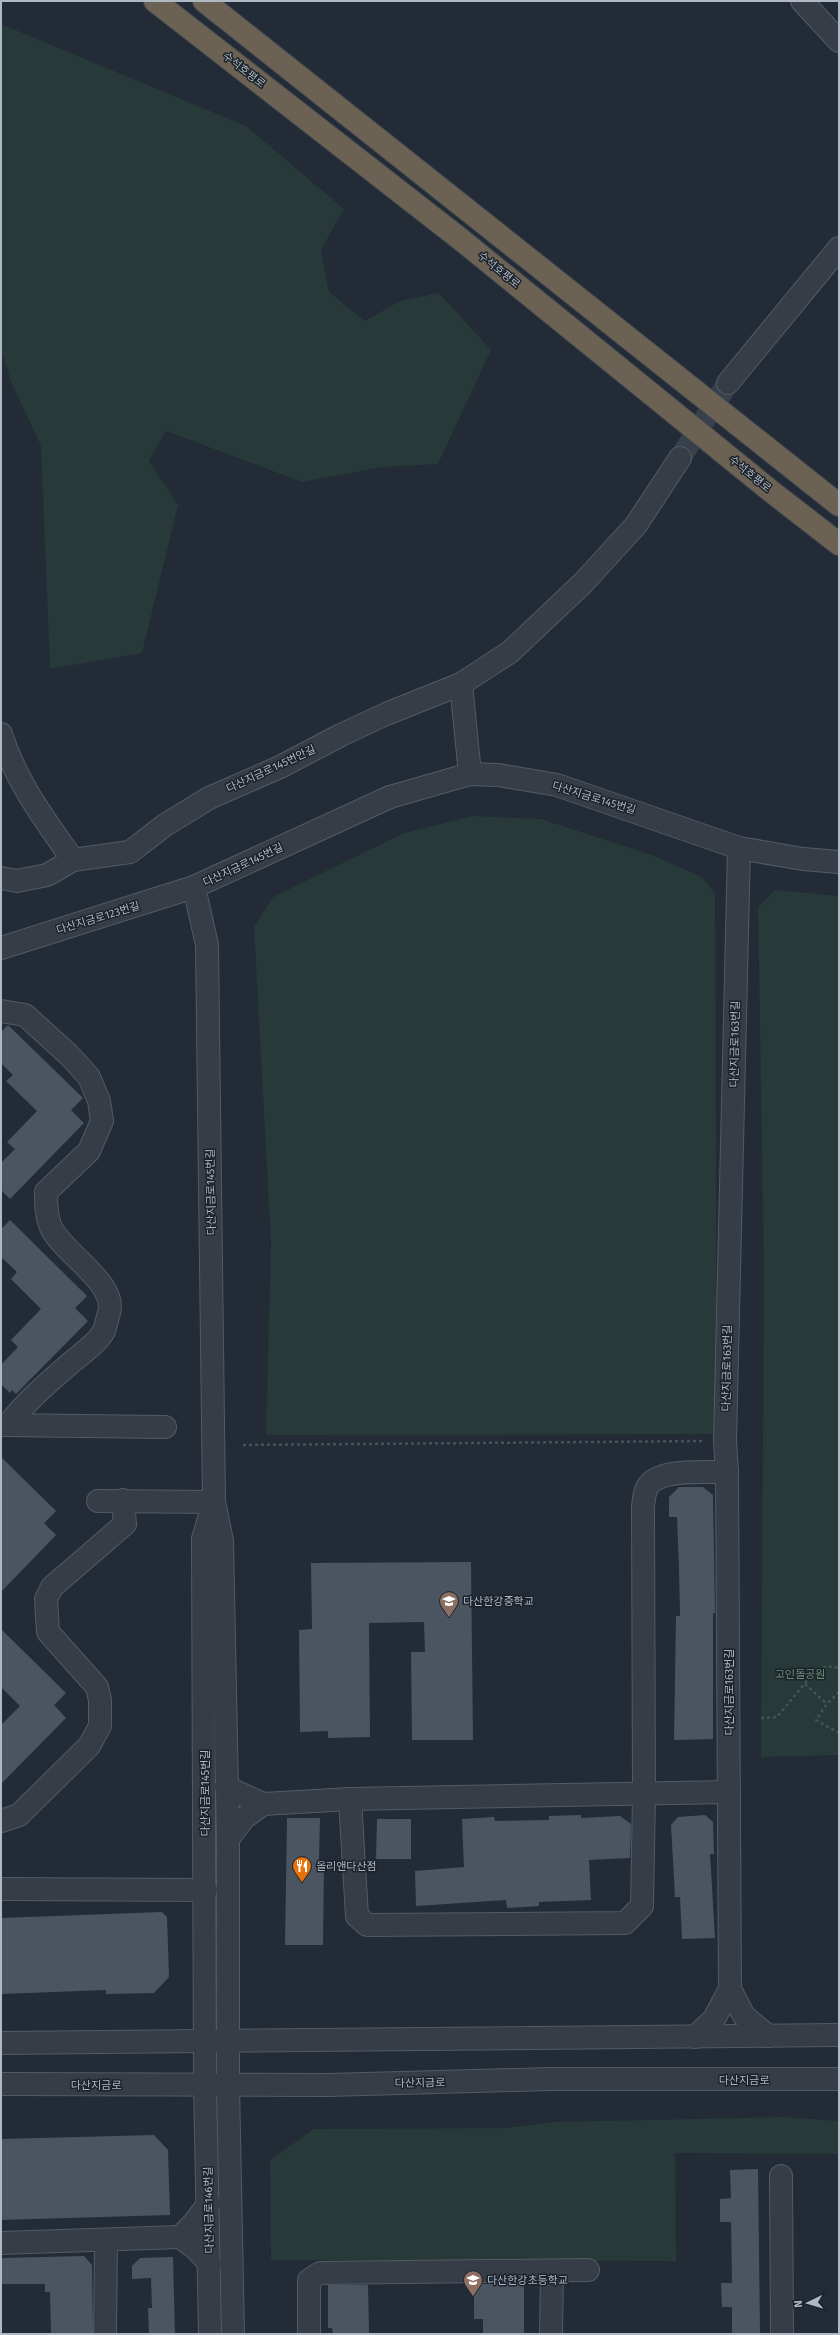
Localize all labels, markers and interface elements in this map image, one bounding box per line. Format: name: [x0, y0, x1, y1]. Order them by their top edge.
street label: 수석호평로: [220, 49, 268, 91]
street label: 수석호평로: [475, 249, 523, 291]
street label: 수석호평로: [726, 453, 774, 495]
street label: 다산지금로145번안길: [224, 743, 318, 795]
street label: 다산지금로145번길: [551, 779, 637, 817]
street label: 다산지금로145번길: [201, 841, 285, 889]
street label: 다산지금로123번길: [55, 899, 141, 937]
street label: 다산지금로163번길: [728, 1000, 742, 1088]
street label: 다산지금로145번길: [204, 1148, 218, 1236]
street label: 다산지금로163번길: [720, 1324, 734, 1412]
school or university icon: 다산한강중학교: [438, 1590, 460, 1618]
place label: 다산한강중학교: [463, 1595, 534, 1608]
street label: 다산지금로163번길: [723, 1649, 736, 1735]
park label: 고인돌공원: [775, 1668, 825, 1681]
street label: 다산지금로145번길: [199, 1750, 212, 1836]
restaurant icon: 올리앤다산점: [291, 1855, 313, 1883]
place label: 올리앤다산점: [316, 1860, 377, 1873]
street label: 다산지금로: [719, 2074, 769, 2087]
street label: 다산지금로: [395, 2076, 445, 2090]
street label: 다산지금로: [71, 2079, 121, 2092]
street label: 다산지금로146번길: [202, 2166, 216, 2254]
school or university icon: 다산한강초등학교: [462, 2269, 484, 2297]
place label: 다산한강초등학교: [487, 2274, 568, 2287]
north arrow: [788, 2283, 828, 2323]
text: N: [792, 2300, 805, 2308]

